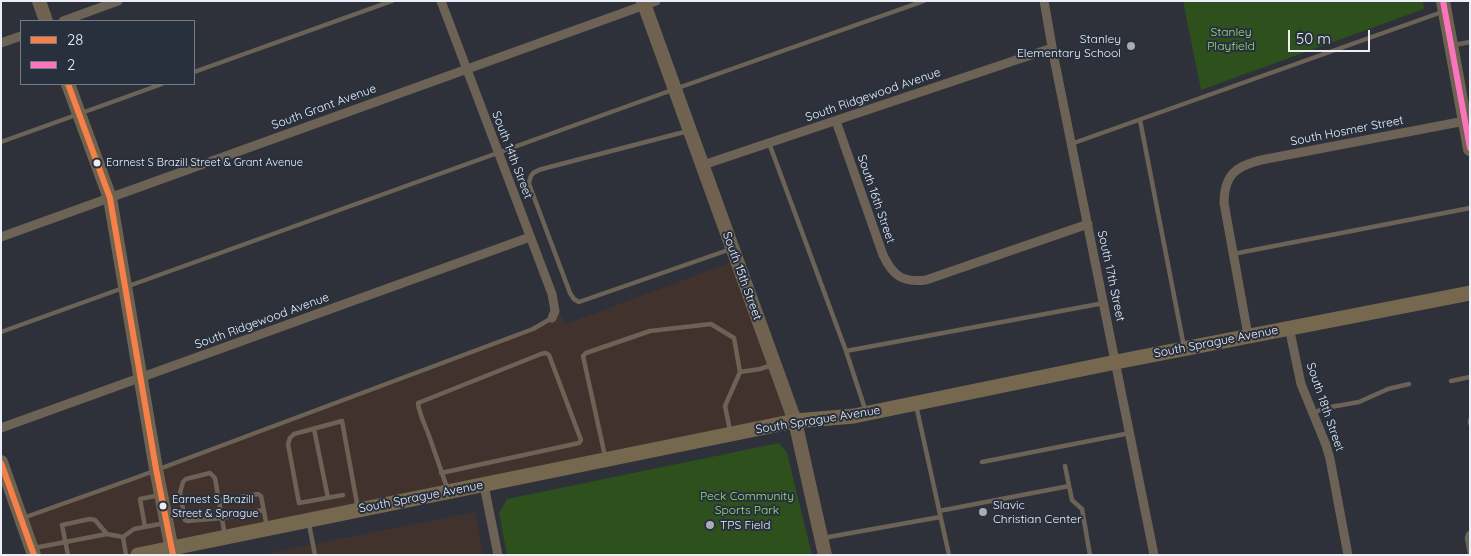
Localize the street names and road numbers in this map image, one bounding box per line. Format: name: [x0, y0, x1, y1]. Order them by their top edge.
street label: South Ridgewood Avenue: [804, 65, 942, 125]
street label: South Grant Avenue: [270, 81, 378, 133]
street label: South 14th Street: [489, 109, 535, 201]
street label: South Hosmer Street: [1289, 113, 1405, 149]
street label: South 16th Street: [854, 153, 898, 245]
street label: South 17th Street: [1094, 229, 1128, 323]
street label: South 15th Street: [719, 230, 765, 322]
street label: South Ridgewood Avenue: [193, 290, 331, 352]
street label: South Sprague Avenue: [1153, 323, 1279, 361]
street label: South 18th Street: [1303, 361, 1347, 453]
street label: South Sprague Avenue: [755, 403, 881, 437]
street label: South Sprague Avenue: [358, 478, 484, 516]

